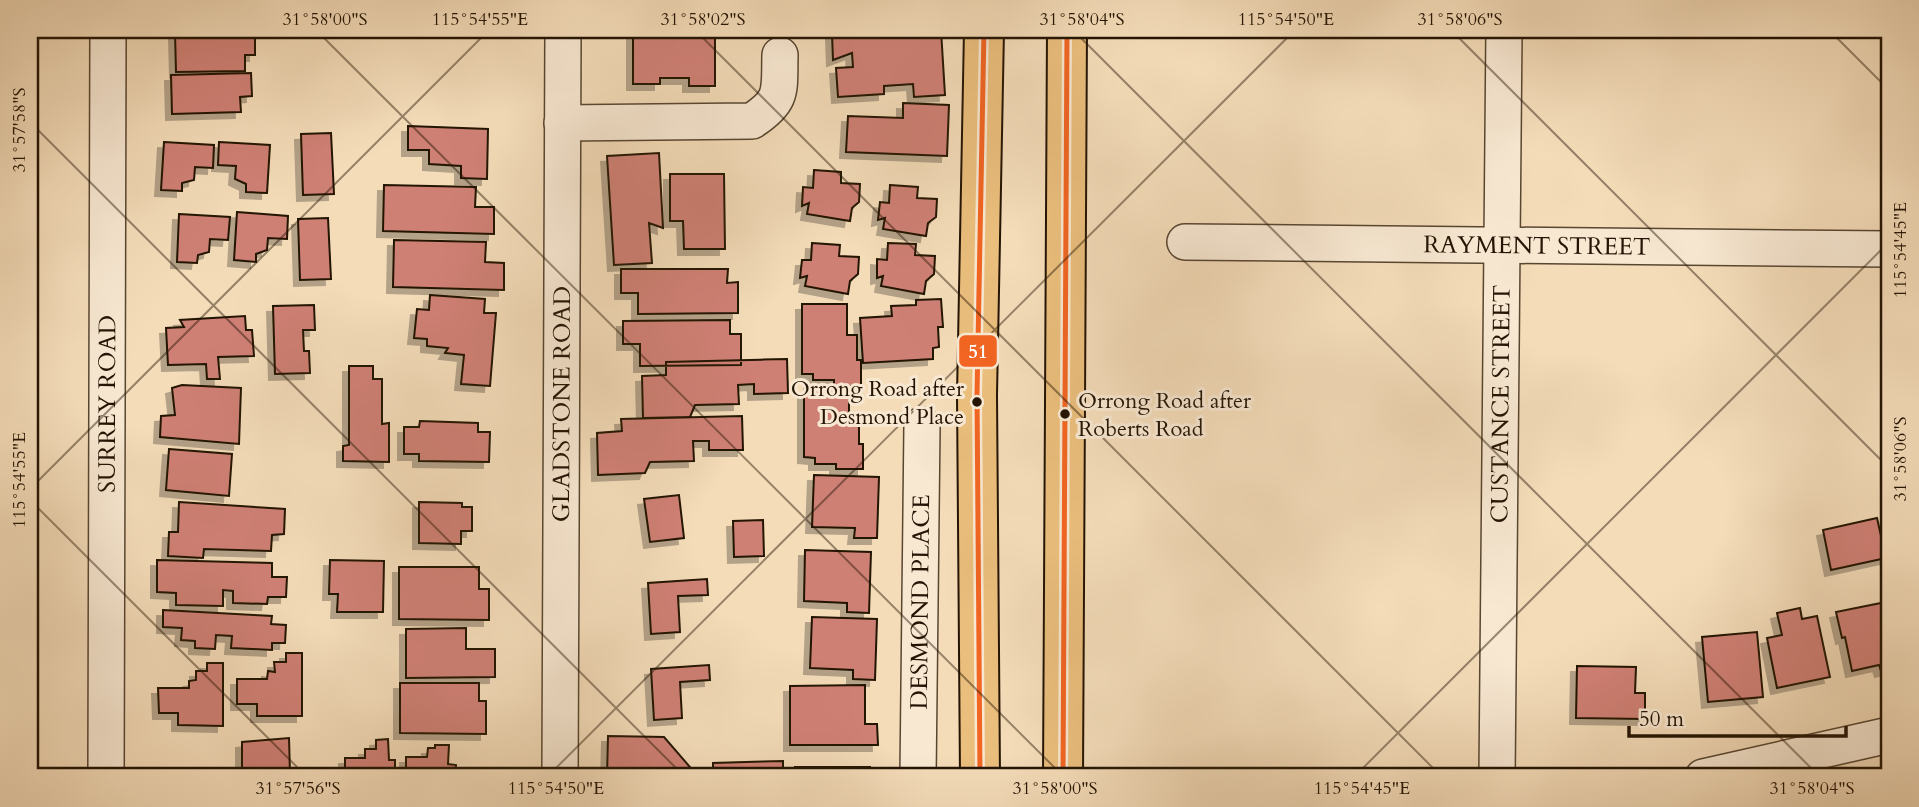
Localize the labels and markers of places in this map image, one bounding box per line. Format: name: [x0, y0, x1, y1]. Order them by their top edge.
place label: Orrong Road after Desmond Place: [791, 374, 965, 432]
place label: Orrong Road after Roberts Road: [1078, 386, 1252, 444]
marker: Orrong Road after Desmond Place: [970, 395, 984, 409]
marker: Orrong Road after Roberts Road: [1058, 407, 1072, 421]

